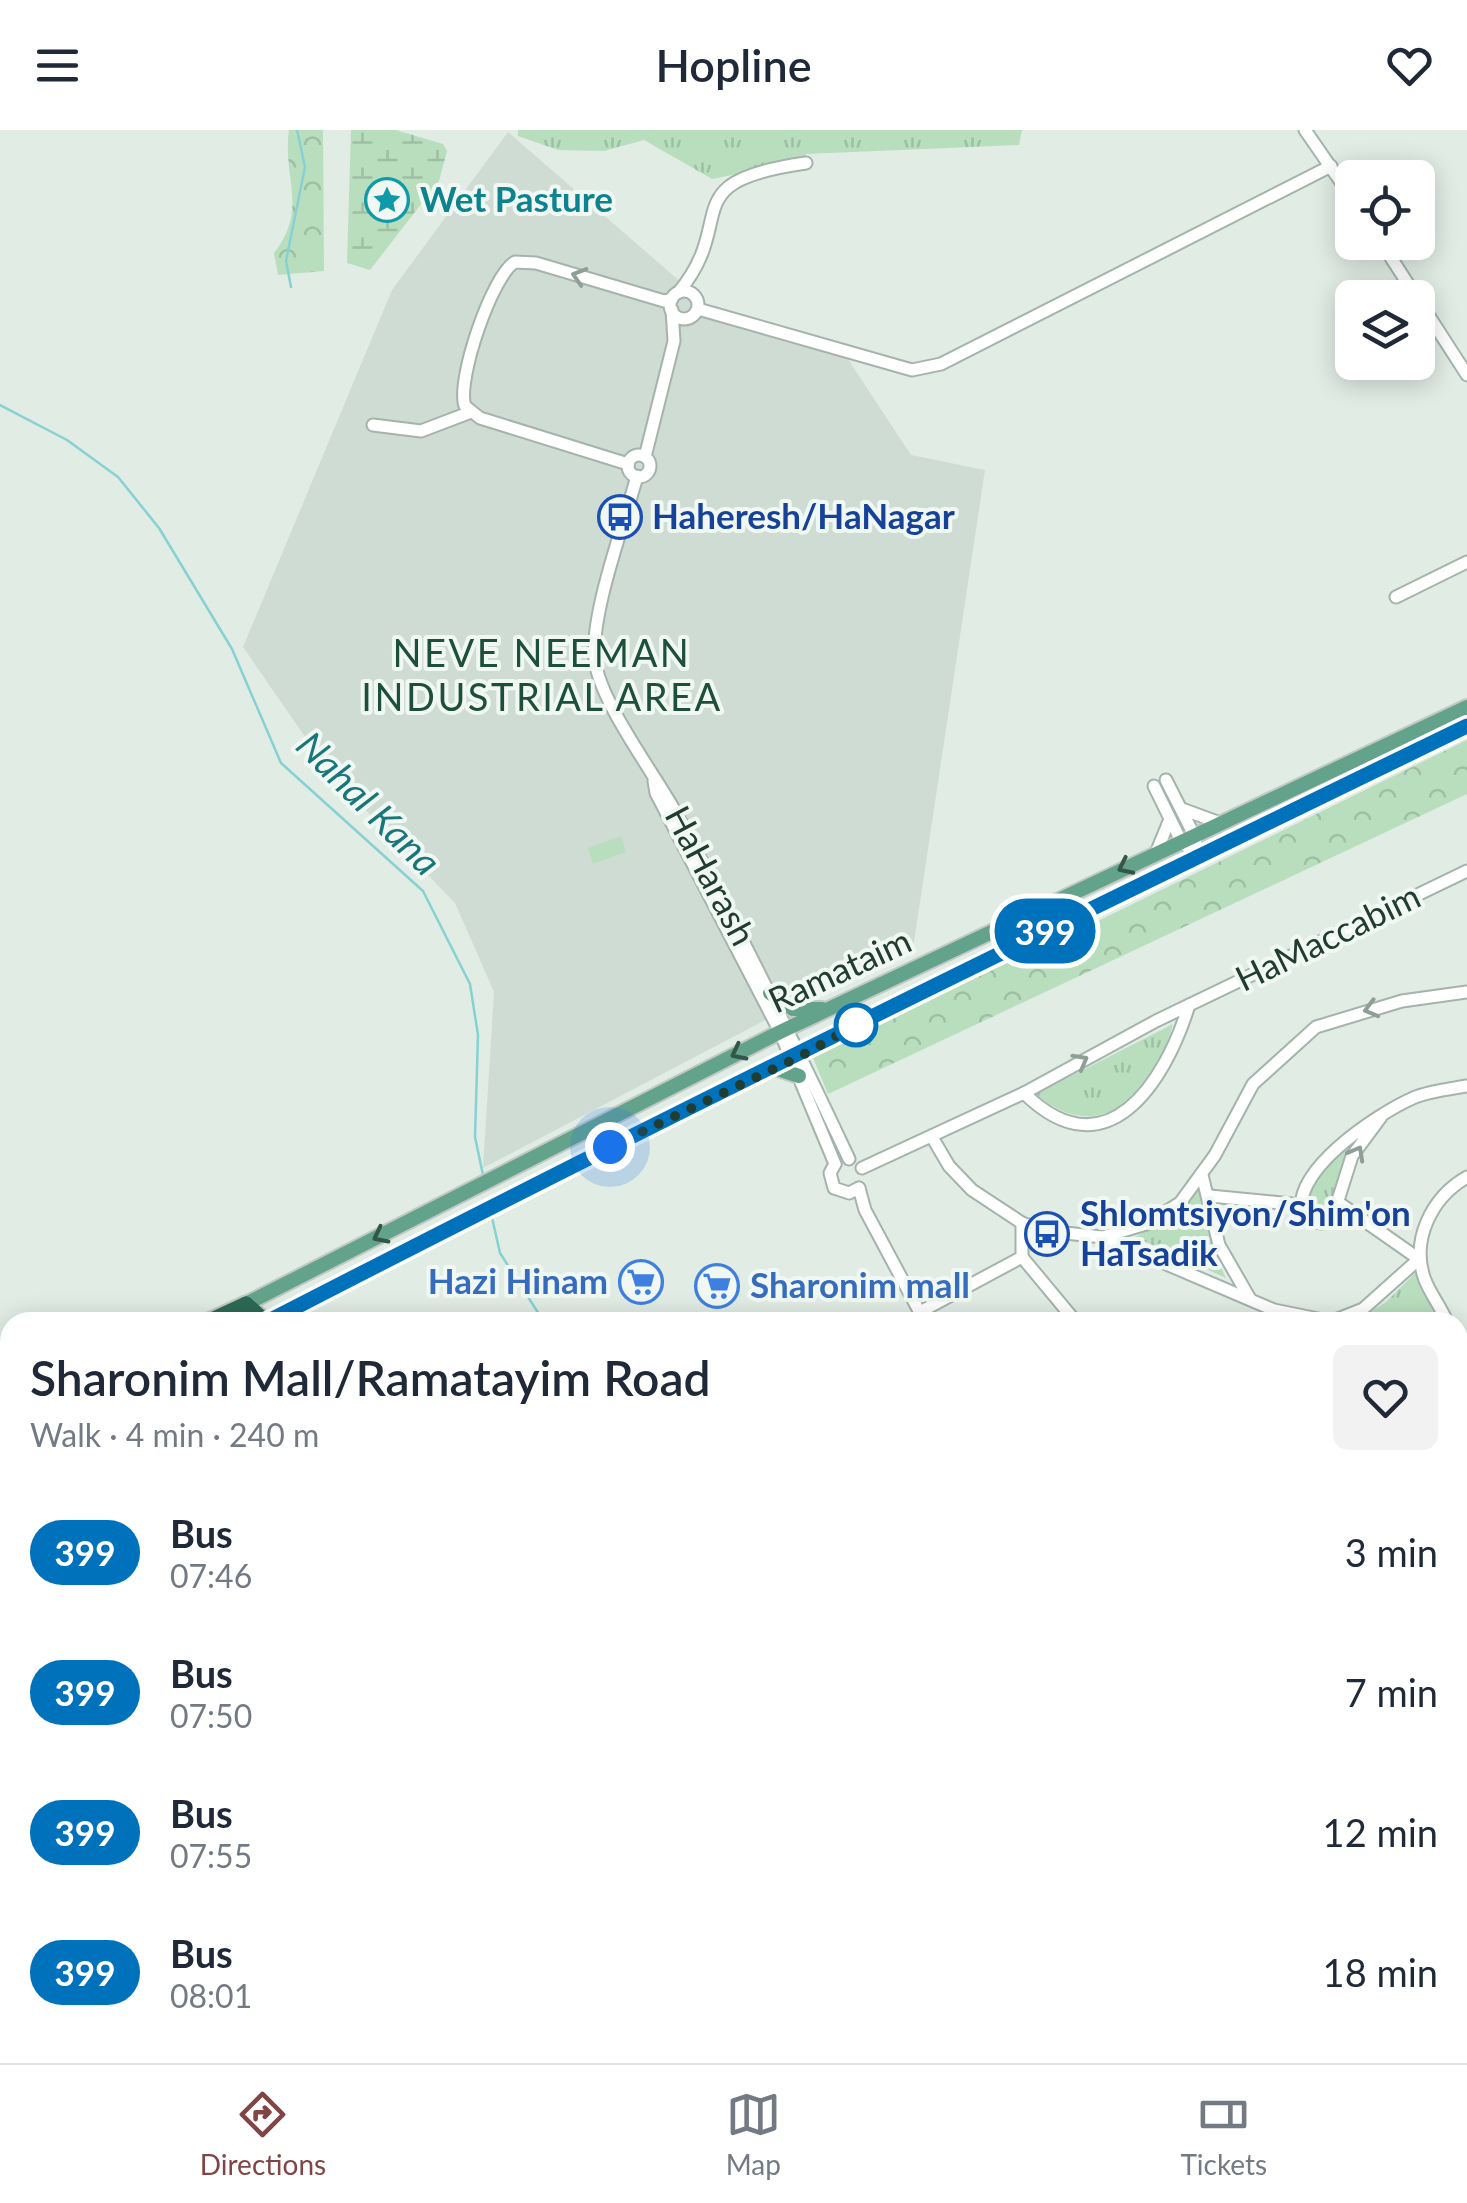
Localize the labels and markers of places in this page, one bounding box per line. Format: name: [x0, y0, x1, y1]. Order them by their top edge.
place icon: Wet Pasture: [364, 177, 410, 223]
place label: Wet Pasture: [420, 177, 613, 219]
bus stop icon: Haheresh/HaNagar: [597, 494, 643, 540]
place label: Haheresh/HaNagar: [652, 494, 955, 536]
unlabelled marker: [835, 1004, 877, 1046]
place label: Shlomtsiyon/Shim'on HaTsadik: [1080, 1191, 1411, 1273]
bus stop icon: Shlomtsiyon/Shim'on HaTsadik: [1024, 1211, 1070, 1257]
place label: Hazi Hinam: [428, 1259, 608, 1301]
supermarket icon: Hazi Hinam: [618, 1259, 664, 1305]
supermarket icon: Sharonim mall: [694, 1263, 740, 1309]
place label: Sharonim mall: [750, 1263, 970, 1305]

